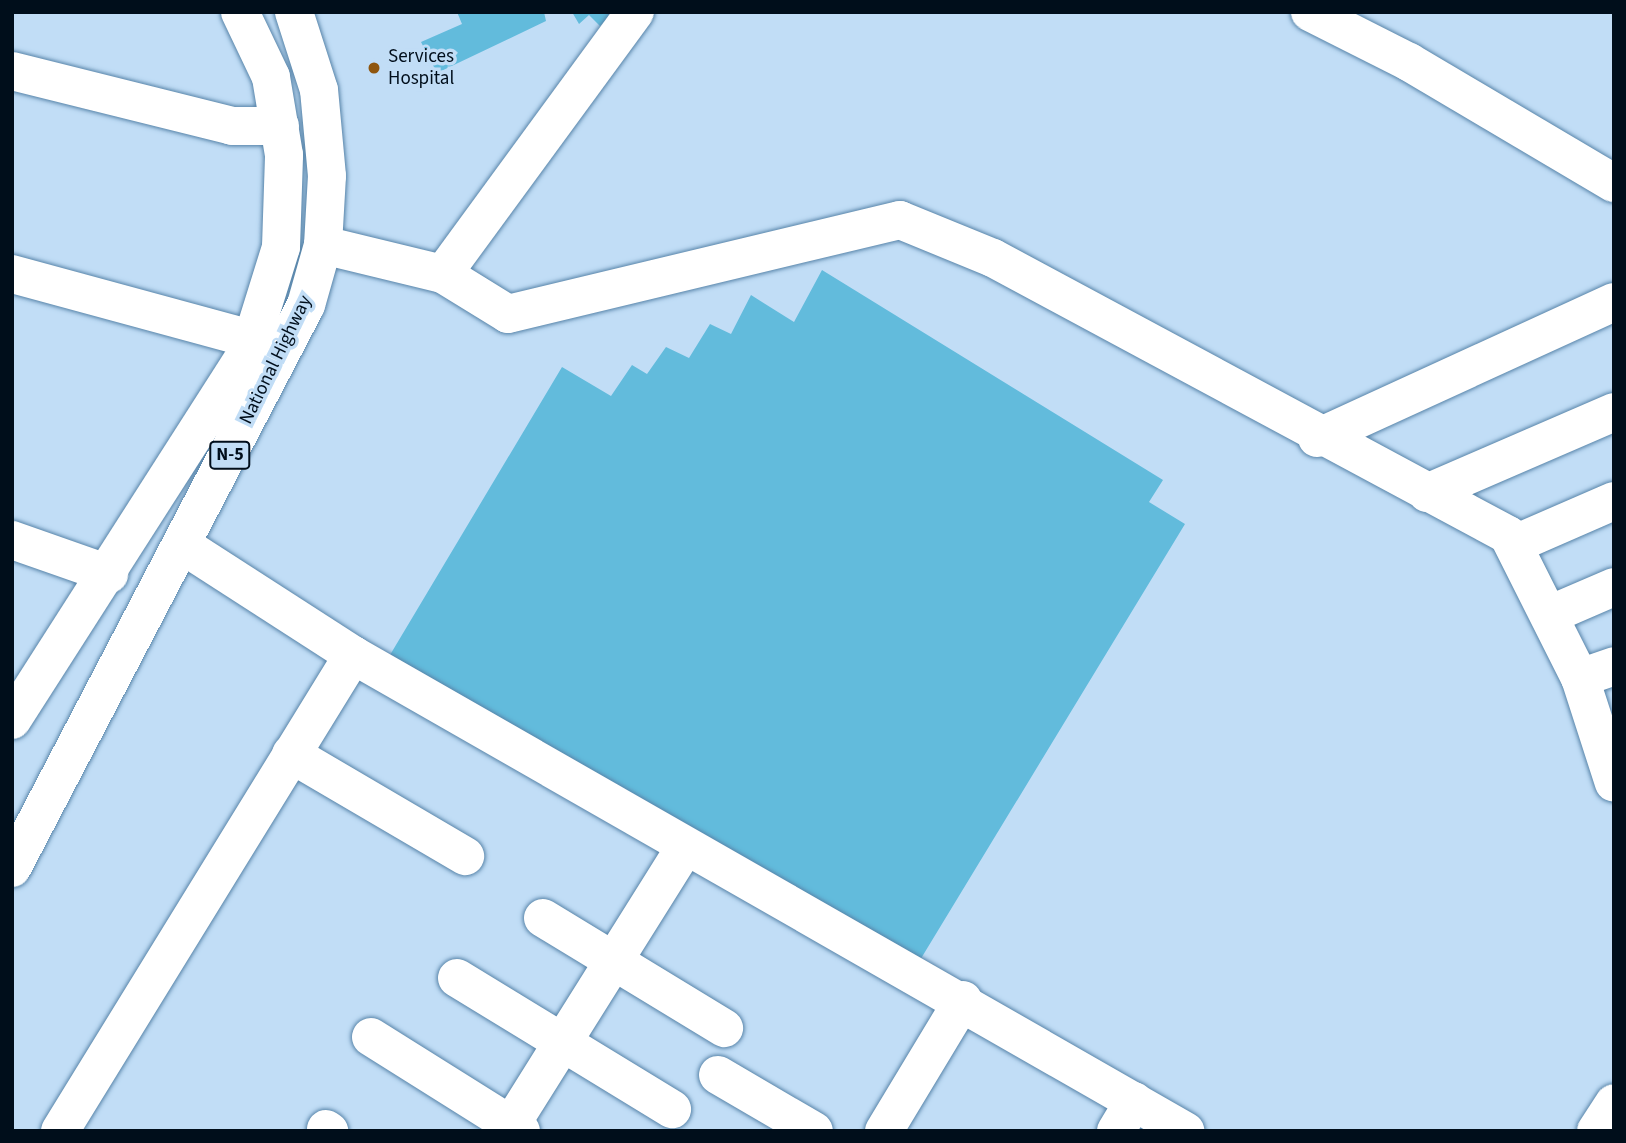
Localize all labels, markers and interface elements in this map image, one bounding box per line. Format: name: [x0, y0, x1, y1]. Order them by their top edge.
place label: Services Hospital: [388, 46, 454, 90]
marker: Services Hospital: [366, 60, 382, 76]
street label: National Highway: [235, 292, 317, 428]
road number: N-5: [209, 440, 251, 470]

